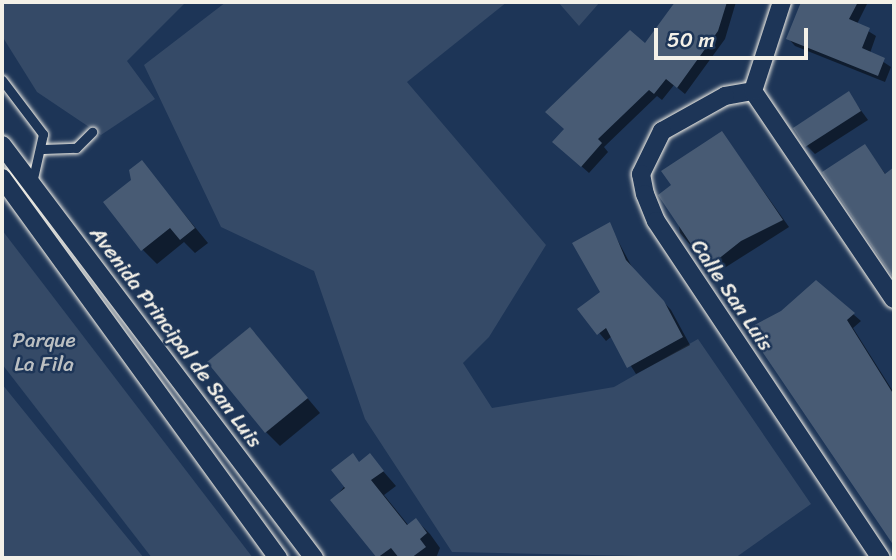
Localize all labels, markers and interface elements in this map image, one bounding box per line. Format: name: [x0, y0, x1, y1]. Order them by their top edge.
scale bar: [658, 14, 812, 58]
text: 50 m: [667, 21, 715, 59]
street label: Avenida Principal de San Luis: [85, 221, 267, 453]
street label: Calle San Luis: [686, 235, 778, 355]
park label: Parque La Fila: [12, 327, 76, 377]

